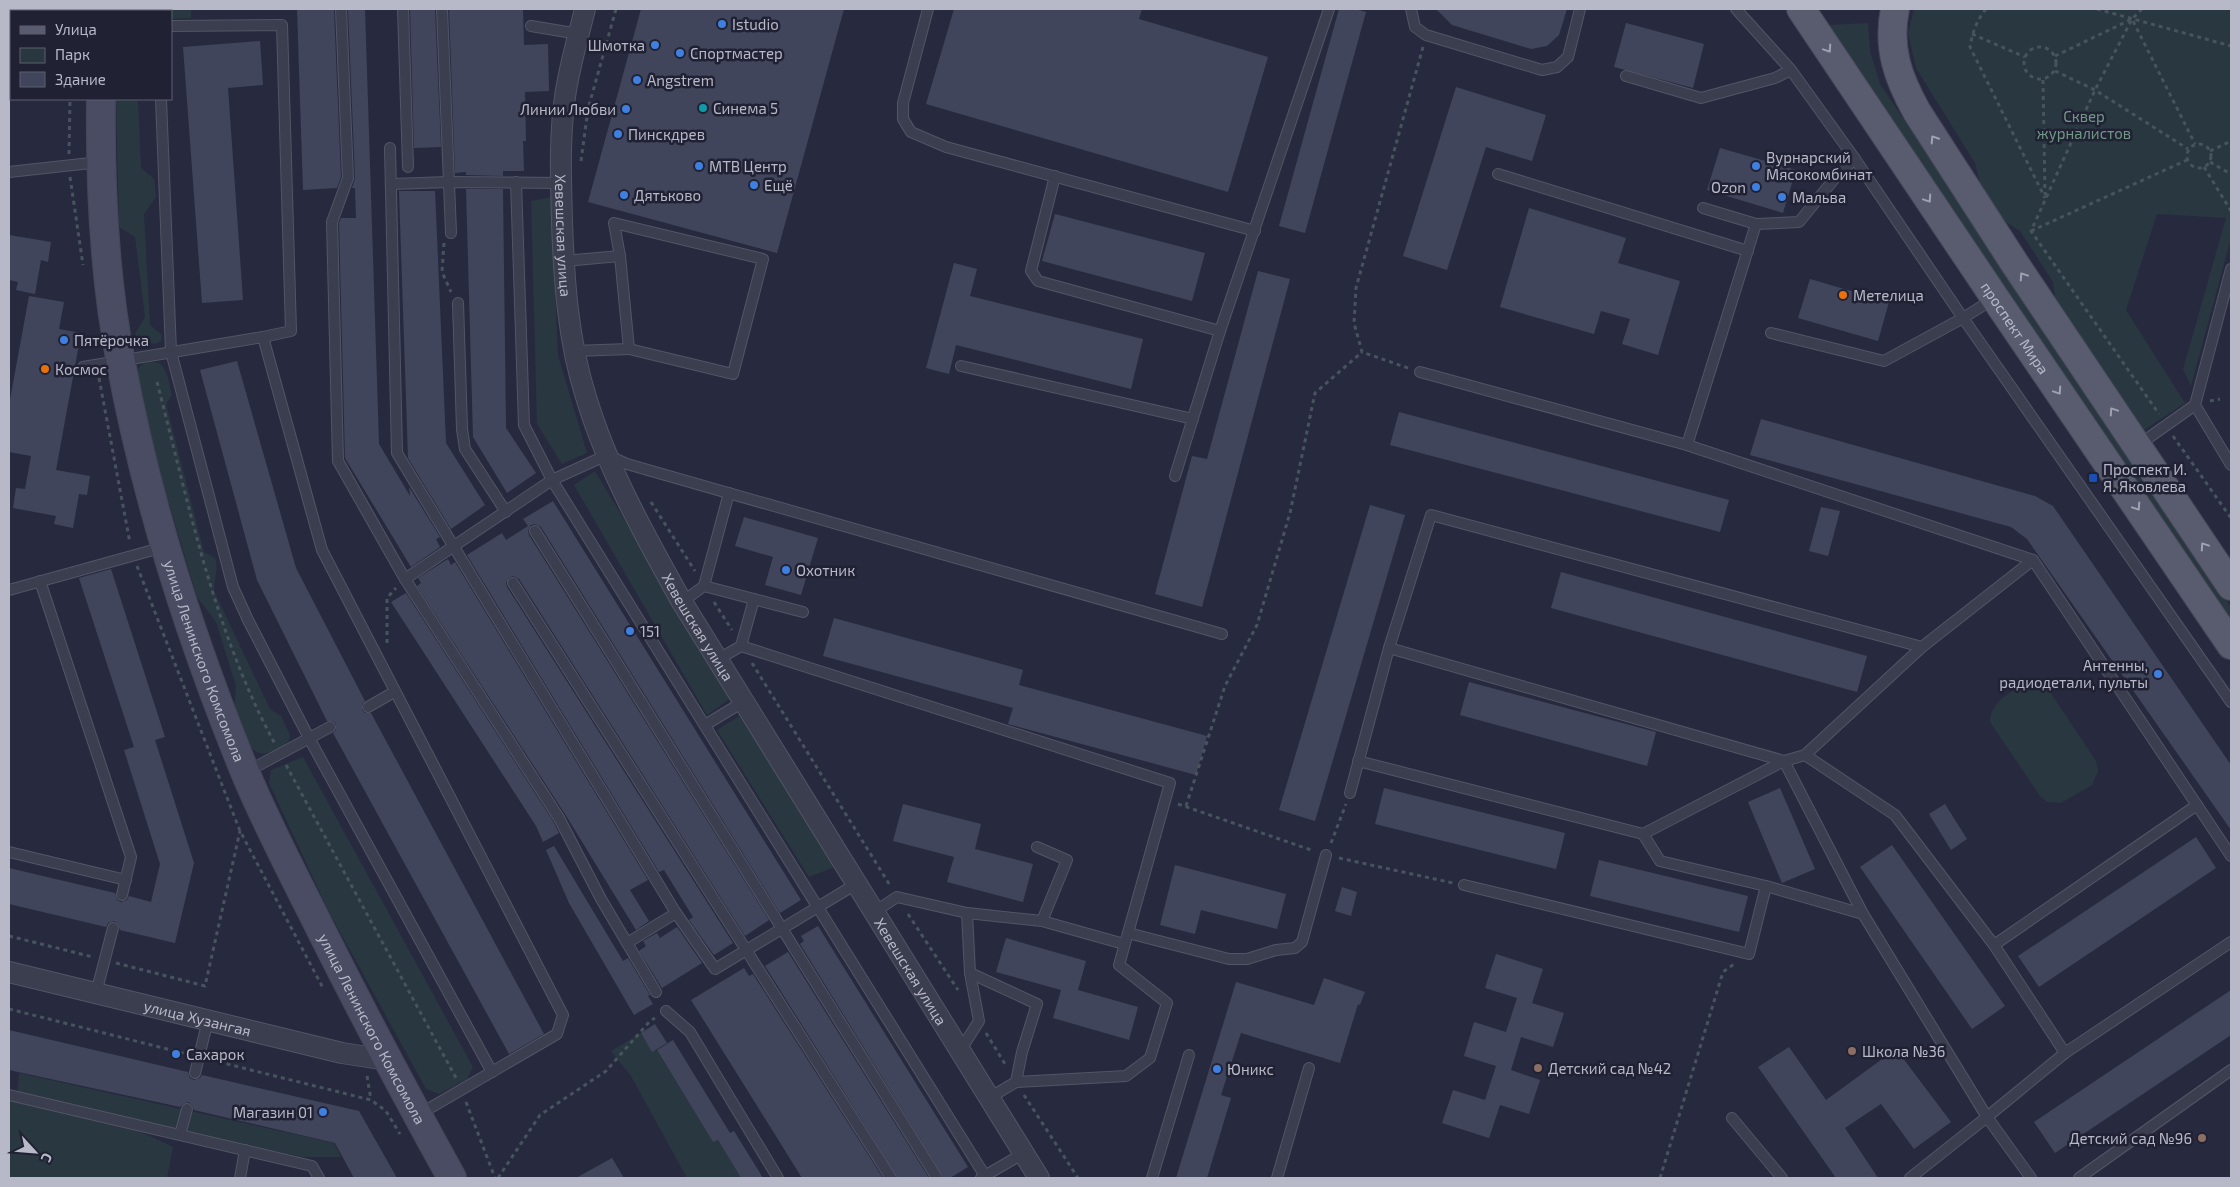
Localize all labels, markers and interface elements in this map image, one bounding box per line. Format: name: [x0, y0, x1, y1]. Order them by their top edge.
legend: [10, 10, 172, 100]
place label: Istudio: [732, 15, 779, 33]
marker: Istudio: [716, 18, 728, 30]
text: Улица: [55, 20, 97, 38]
place label: Шмотка: [588, 36, 645, 54]
marker: Шмотка: [649, 39, 661, 51]
place label: Спортмастер: [690, 44, 783, 62]
one-way arrow: [1822, 44, 1831, 53]
text: Парк: [55, 45, 90, 63]
marker: Спортмастер: [674, 47, 686, 59]
text: Здание: [55, 70, 106, 88]
place label: Angstrem: [647, 71, 714, 89]
marker: Angstrem: [631, 74, 643, 86]
place label: Синема 5: [713, 99, 778, 117]
place label: Линии Любви: [520, 100, 616, 118]
marker: Синема 5: [697, 102, 709, 114]
marker: Линии Любви: [620, 103, 632, 115]
park label: Сквер журналистов: [2037, 107, 2131, 143]
place label: Пинскдрев: [628, 125, 705, 143]
marker: Пинскдрев: [612, 128, 624, 140]
one-way arrow: [1931, 136, 1941, 145]
place label: Вурнарский Мясокомбинат: [1766, 148, 1873, 183]
place label: МТВ Центр: [709, 157, 787, 175]
marker: МТВ Центр: [693, 160, 705, 172]
marker: Вурнарский Мясокомбинат: [1750, 160, 1762, 172]
street label: Хевешская улица: [552, 174, 575, 298]
place label: Ещё: [764, 176, 793, 194]
place label: Ozon: [1711, 178, 1746, 196]
marker: Ещё: [748, 179, 760, 191]
marker: Ozon: [1750, 181, 1762, 193]
place label: Дятьково: [634, 186, 701, 204]
place label: Мальва: [1792, 188, 1846, 206]
marker: Дятьково: [618, 189, 630, 201]
marker: Мальва: [1776, 191, 1788, 203]
one-way arrow: [1922, 193, 1931, 203]
one-way arrow: [2020, 272, 2029, 282]
street label: проспект Мира: [1977, 278, 2053, 377]
place label: Метелица: [1853, 286, 1924, 304]
marker: Метелица: [1837, 289, 1849, 301]
place label: Пятёрочка: [74, 331, 149, 349]
marker: Пятёрочка: [58, 334, 70, 346]
place label: Космос: [55, 360, 107, 378]
marker: Космос: [39, 363, 51, 375]
one-way arrow: [2052, 386, 2061, 395]
one-way arrow: [2109, 408, 2119, 417]
place label: Проспект И. Я. Яковлева: [2103, 460, 2187, 495]
marker: Проспект И. Я. Яковлева: [2087, 472, 2099, 484]
one-way arrow: [2131, 501, 2140, 510]
one-way arrow: [2201, 542, 2210, 552]
street label: улица Ленинского Комсомола: [160, 558, 249, 764]
place label: Охотник: [796, 561, 855, 579]
marker: Охотник: [780, 564, 792, 576]
street label: Хевешская улица: [659, 570, 738, 684]
place label: 151: [640, 622, 660, 640]
marker: 151: [624, 625, 636, 637]
place label: Антенны, радиодетали, пульты: [1999, 656, 2148, 692]
marker: Антенны, радиодетали, пульты: [2152, 668, 2164, 680]
street label: Хевешская улица: [871, 914, 951, 1028]
street label: улица Ленинского Комсомола: [314, 930, 430, 1127]
street label: улица Хузангая: [142, 996, 253, 1040]
place label: Школа №36: [1862, 1042, 1945, 1060]
place label: Сахарок: [186, 1045, 244, 1063]
marker: Школа №36: [1846, 1045, 1858, 1057]
marker: Сахарок: [170, 1048, 182, 1060]
place label: Детский сад №42: [1548, 1059, 1671, 1077]
place label: Юникс: [1227, 1060, 1274, 1078]
marker: Детский сад №42: [1532, 1062, 1544, 1074]
marker: Юникс: [1211, 1063, 1223, 1075]
place label: Магазин 01: [233, 1103, 313, 1121]
marker: Магазин 01: [317, 1106, 329, 1118]
north arrow: [10, 1127, 60, 1177]
place label: Детский сад №96: [2069, 1129, 2192, 1147]
marker: Детский сад №96: [2196, 1132, 2208, 1144]
text: С: [38, 1150, 57, 1165]

